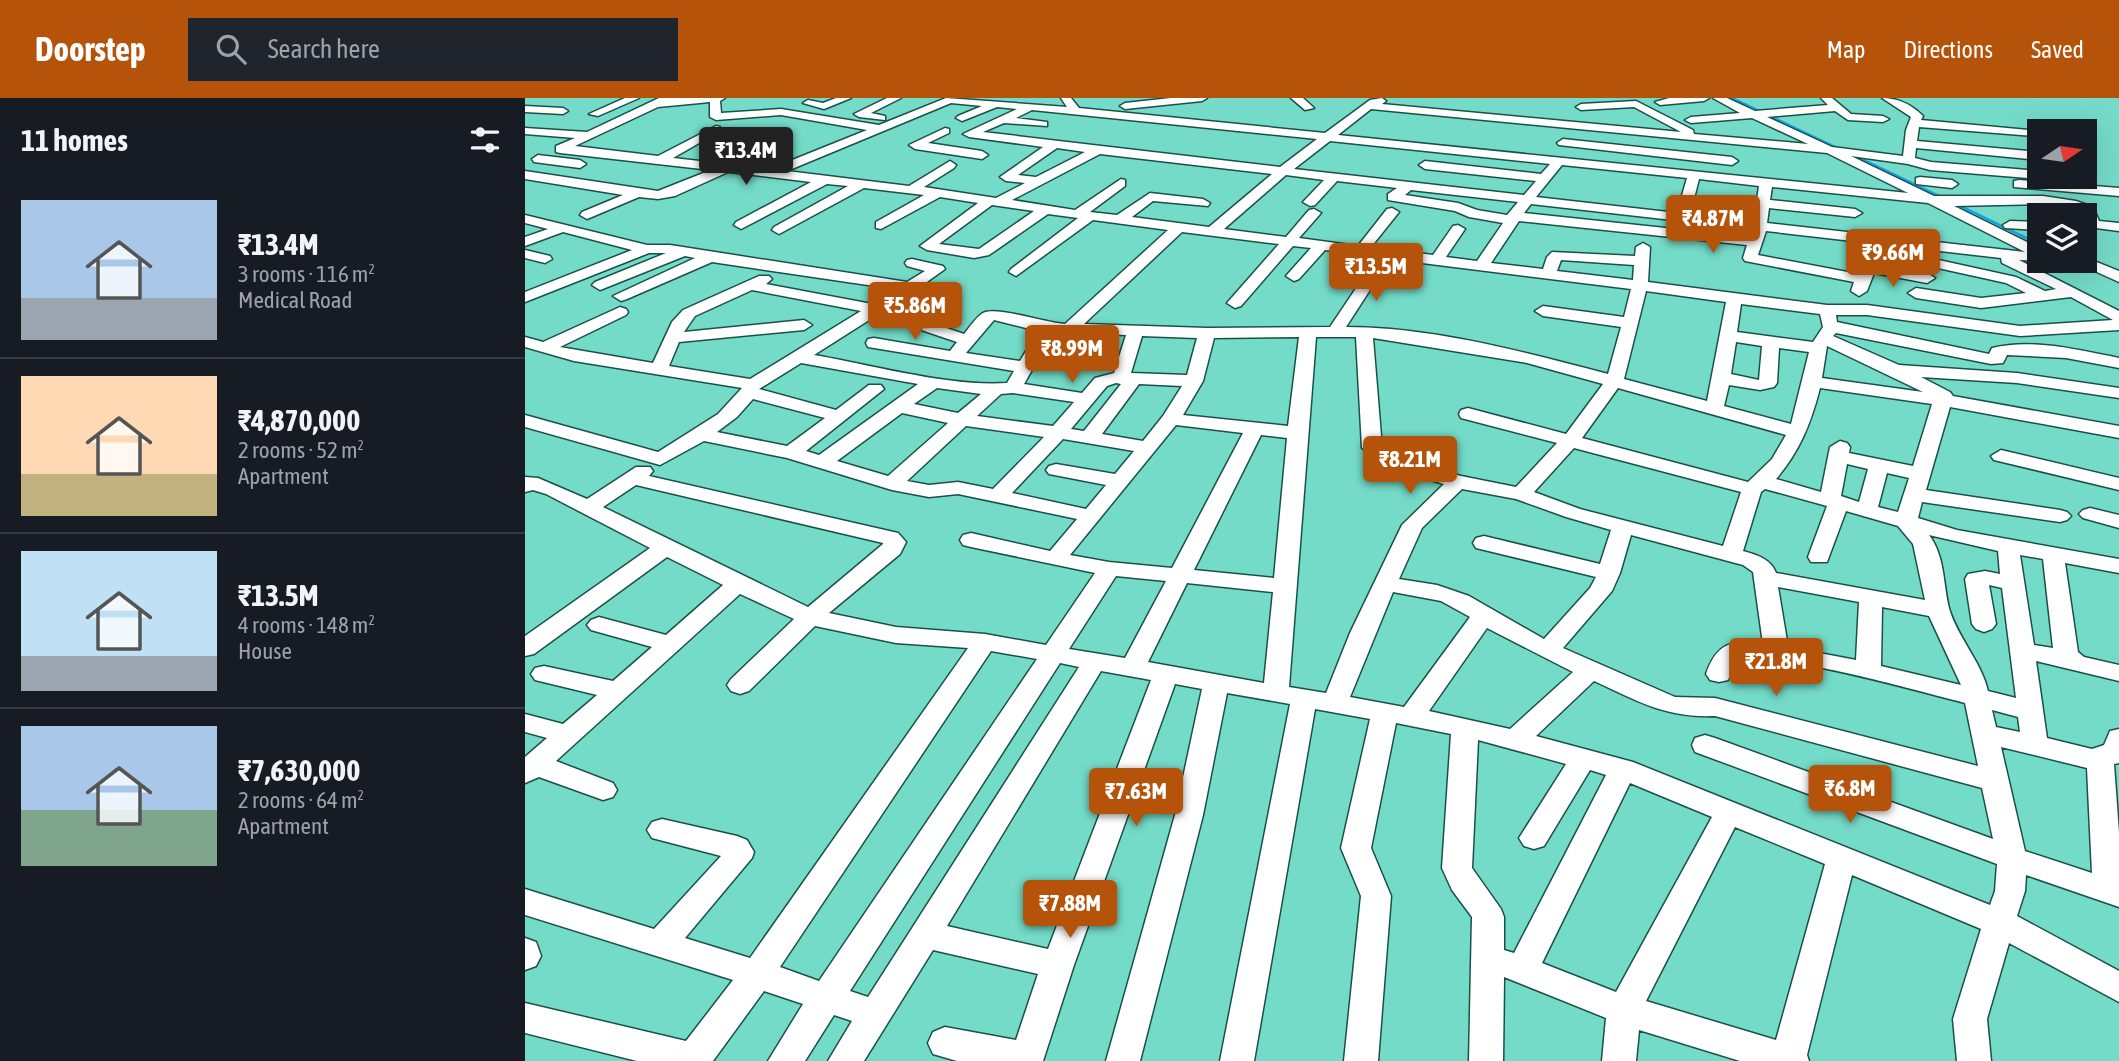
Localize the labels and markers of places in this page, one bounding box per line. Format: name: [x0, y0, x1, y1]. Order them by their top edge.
pin: ₹13.4M: [689, 127, 803, 187]
pin: ₹4.87M: [1656, 195, 1770, 255]
pin: ₹9.66M: [1836, 230, 1950, 289]
pin: ₹13.5M: [1319, 244, 1433, 303]
pin: ₹5.86M: [858, 282, 972, 342]
pin: ₹8.99M: [1015, 326, 1129, 385]
pin: ₹8.21M: [1353, 436, 1467, 496]
pin: ₹21.8M: [1719, 638, 1833, 698]
pin: ₹6.8M: [1801, 766, 1899, 825]
pin: ₹7.63M: [1079, 768, 1193, 828]
pin: ₹7.88M: [1013, 880, 1127, 940]

